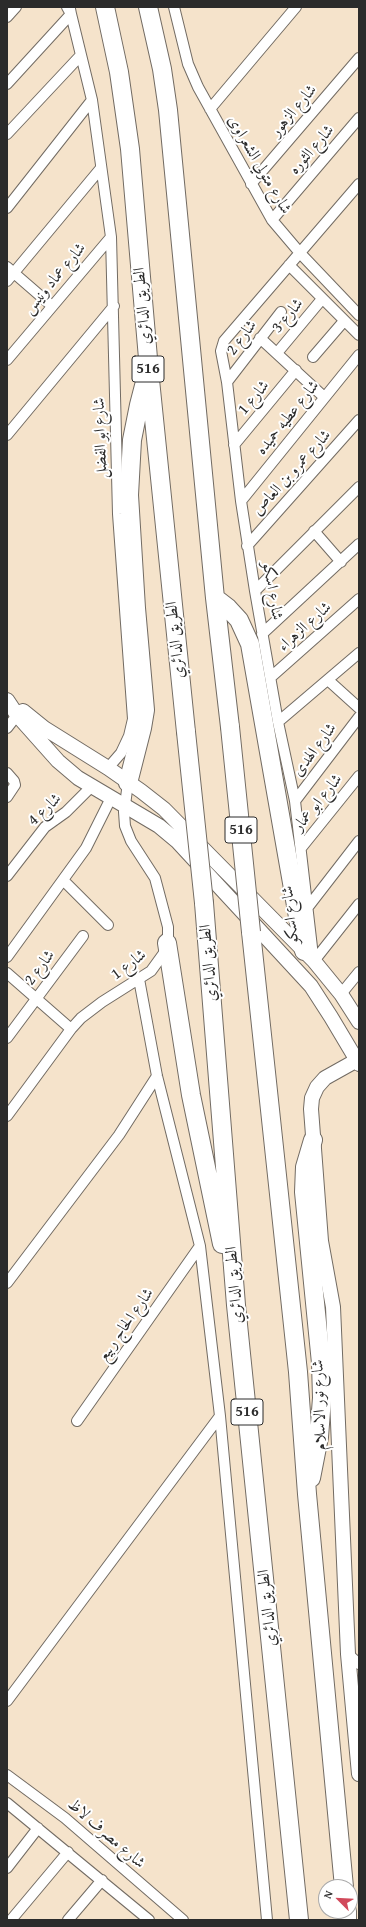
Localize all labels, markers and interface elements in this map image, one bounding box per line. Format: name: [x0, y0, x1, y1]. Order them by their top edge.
street label: شارع الزهور: [267, 81, 321, 141]
street label: شارع متولي الشعراوى: [223, 112, 295, 218]
street label: شارع الثوره: [285, 121, 339, 179]
street label: شارع عماد ونيس: [20, 239, 90, 319]
street label: الطريق الدائري: [130, 267, 156, 345]
street label: شارع 3: [268, 295, 308, 337]
street label: شارع 2: [223, 317, 261, 359]
road number: 516: [132, 356, 164, 382]
street label: شارع 1: [234, 377, 274, 419]
street label: شارع عطيه حميده: [252, 377, 324, 459]
street label: شارع ابو الفضل: [90, 397, 112, 479]
street label: شارع عمرو بن العاص: [249, 426, 335, 520]
street label: شارع اسكو: [257, 560, 287, 622]
street label: شارع الزهراء: [274, 598, 336, 656]
street label: الطريق الدائري: [162, 600, 190, 680]
street label: شارع الهدى: [289, 719, 341, 781]
street label: شارع ابو عمار: [289, 770, 347, 836]
street label: شارع 4: [24, 790, 66, 830]
road number: 516: [225, 817, 257, 843]
street label: شارع اسكو: [278, 885, 304, 945]
street label: الطريق الدائري: [196, 924, 222, 1002]
street label: شارع 1: [108, 946, 150, 984]
street label: شارع 2: [21, 947, 59, 989]
street label: الطريق الدائري: [222, 1246, 248, 1324]
street label: شارع الحاج ربيع: [94, 1285, 158, 1365]
street label: شارع نور الاسلام: [309, 1359, 331, 1451]
road number: 516: [231, 1399, 263, 1425]
street label: الطريق الدائري: [254, 1568, 282, 1648]
street label: شارع مصرف لاظ: [63, 1795, 149, 1873]
north arrow: [318, 1879, 358, 1919]
text: N: [319, 1888, 337, 1901]

